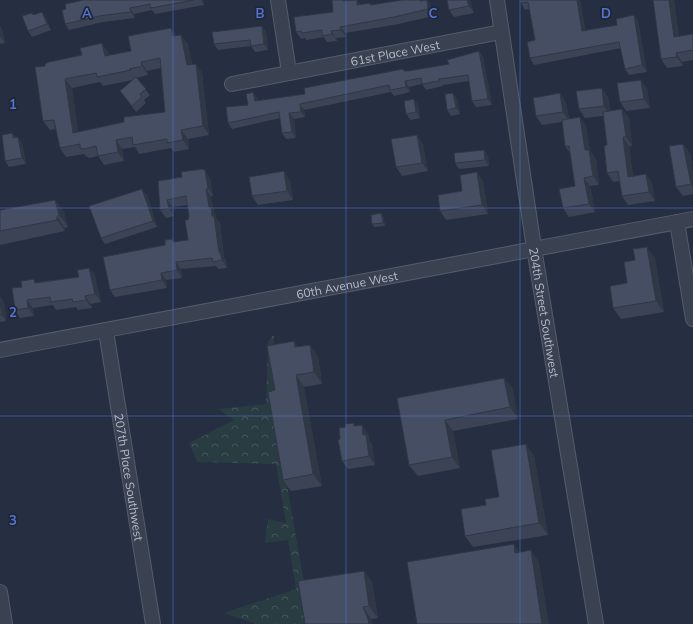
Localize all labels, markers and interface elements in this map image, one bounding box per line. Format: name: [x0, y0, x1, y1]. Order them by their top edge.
text: A: [82, 5, 92, 21]
text: B: [256, 5, 265, 21]
text: C: [429, 5, 438, 21]
text: D: [601, 5, 611, 21]
street label: 61st Place West: [349, 37, 441, 68]
text: 1: [9, 96, 17, 112]
street label: 204th Street Southwest: [526, 246, 563, 379]
street label: 60th Avenue West: [295, 267, 399, 301]
text: 2: [9, 304, 17, 320]
street label: 207th Place Southwest: [112, 412, 147, 542]
text: 3: [9, 512, 17, 528]

